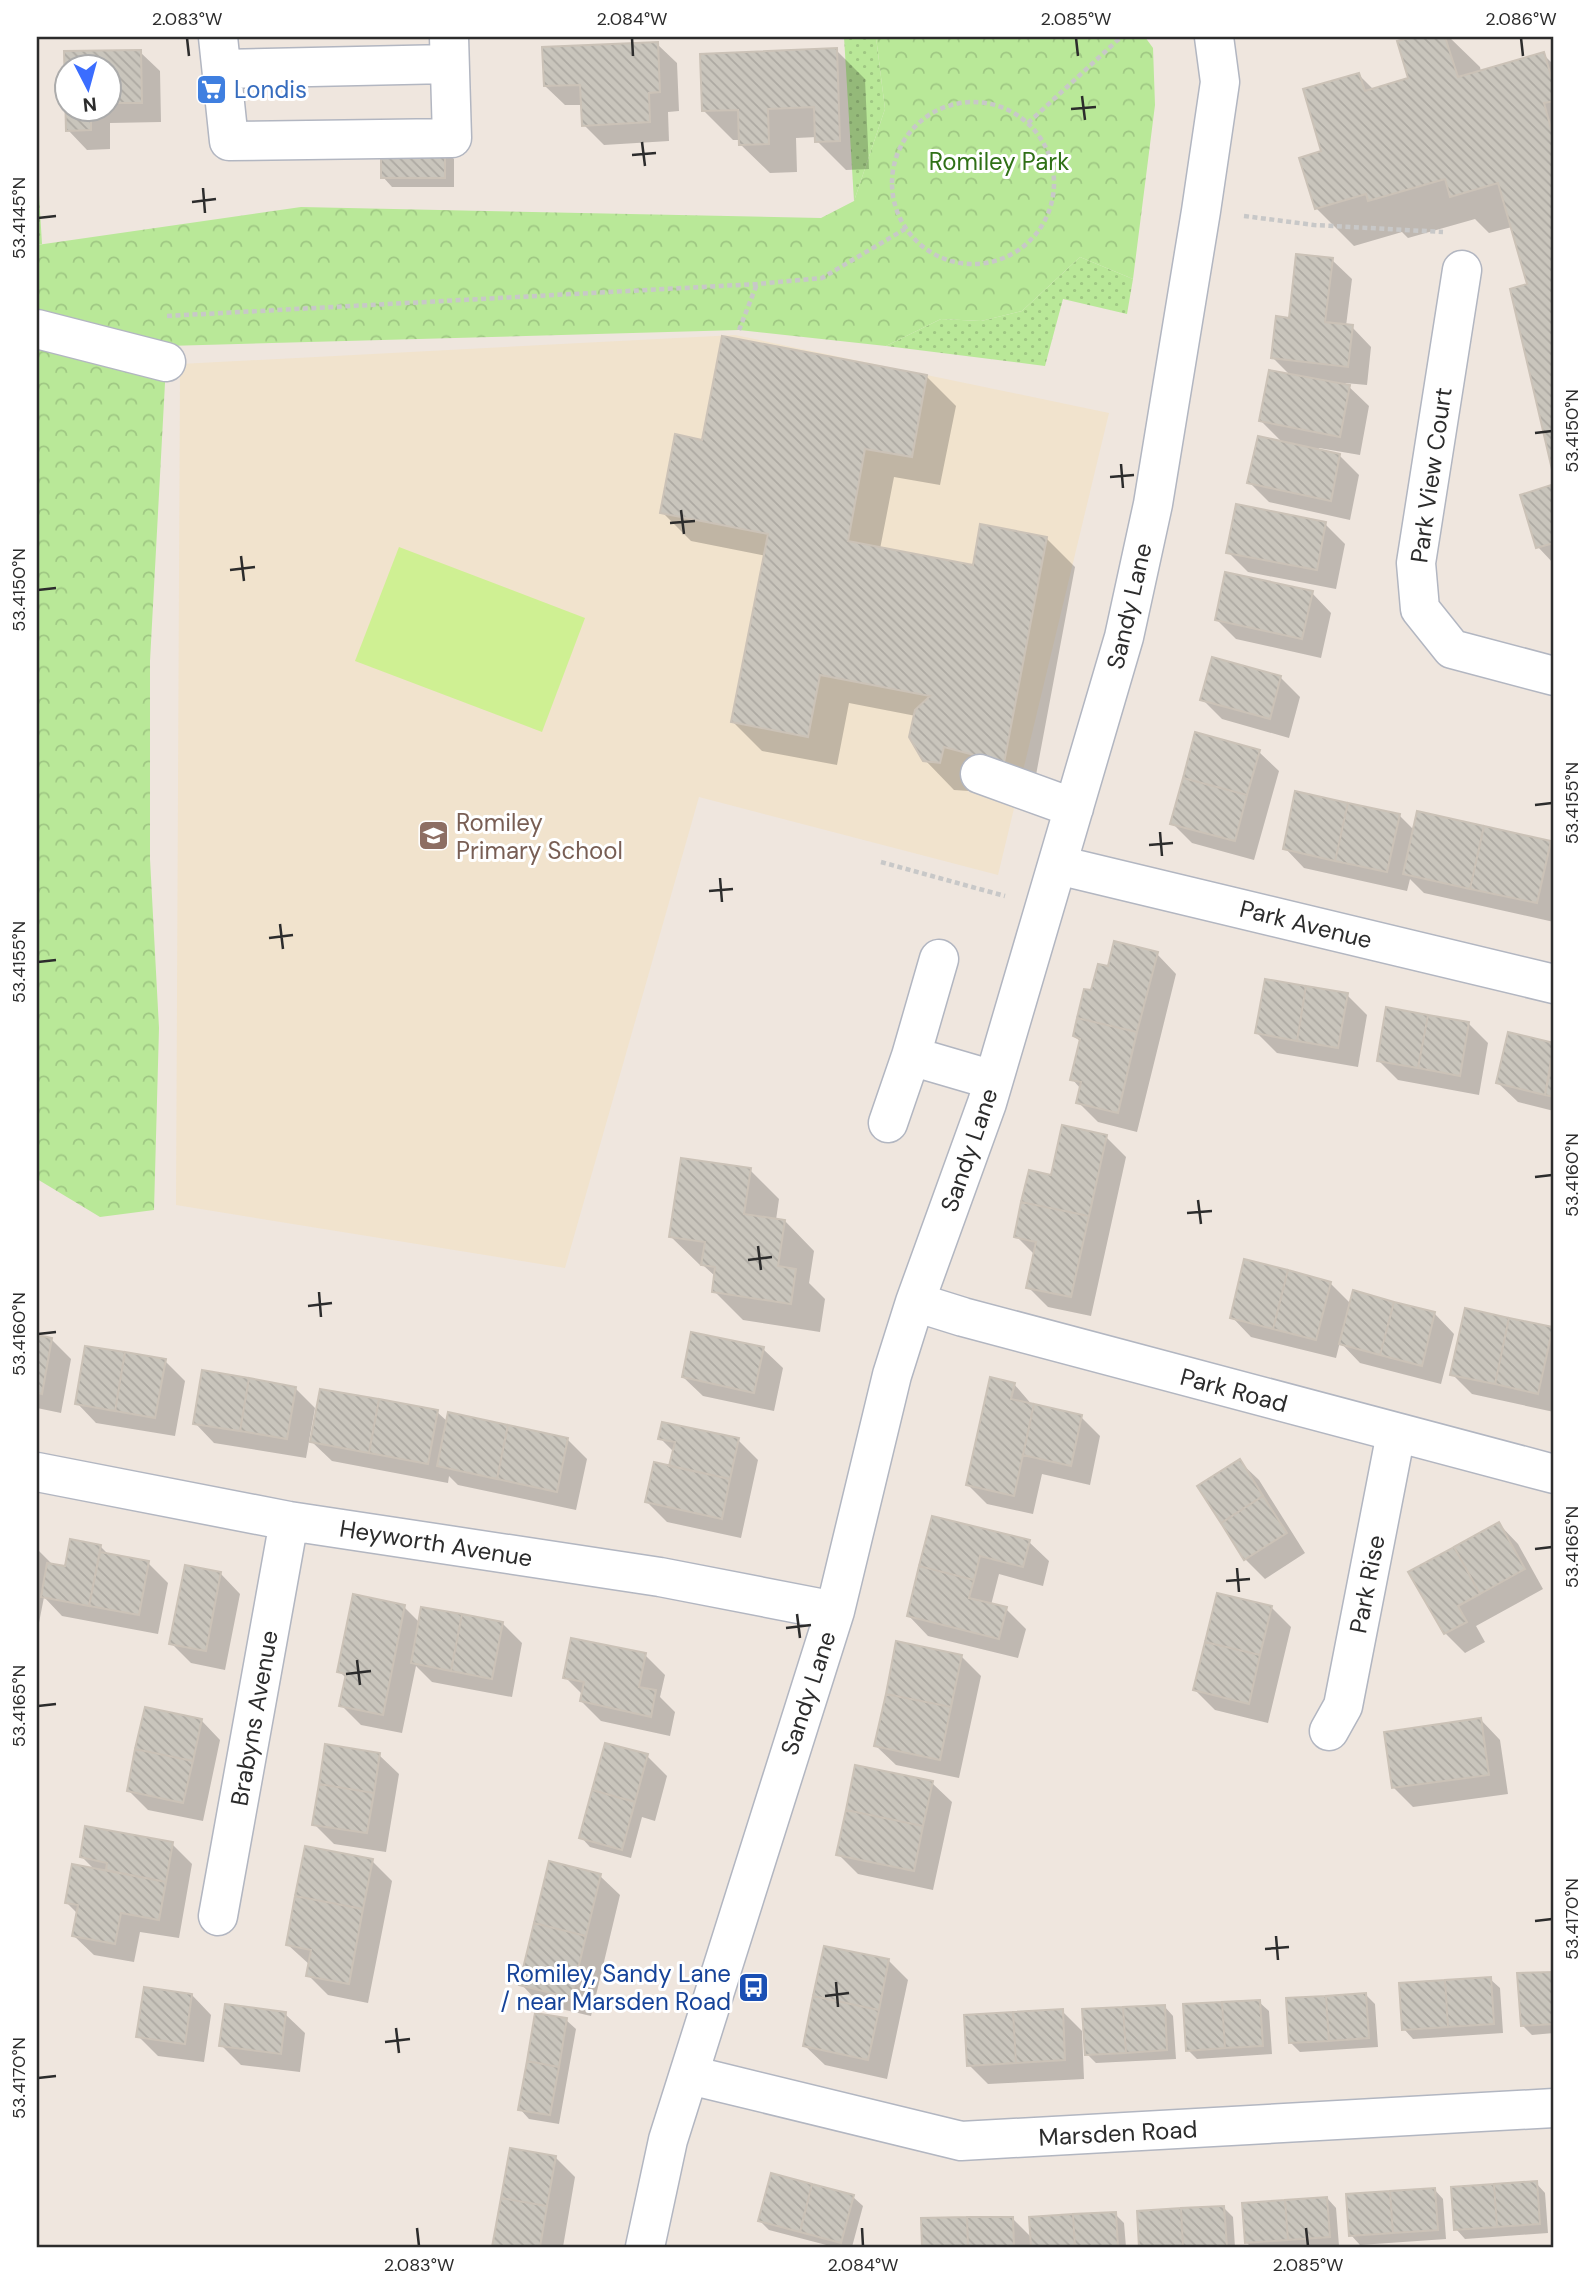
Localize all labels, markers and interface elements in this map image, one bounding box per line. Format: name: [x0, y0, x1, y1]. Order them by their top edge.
text: 2.083°W: [152, 7, 222, 31]
text: 2.084°W: [597, 7, 668, 31]
text: 2.085°W: [1040, 7, 1112, 31]
text: 2.086°W: [1485, 7, 1557, 31]
north arrow: [52, 52, 122, 122]
supermarket icon: Londis: [194, 72, 228, 106]
place label: Londis: [234, 74, 307, 105]
text: N: [82, 91, 98, 118]
park label: Romiley Park: [929, 146, 1069, 177]
text: 53.4145°N: [7, 177, 31, 259]
street label: Park View Court: [1403, 385, 1459, 565]
text: 53.4150°N: [1560, 389, 1584, 473]
street label: Sandy Lane: [1099, 540, 1159, 672]
text: 53.4150°N: [7, 548, 31, 632]
text: 53.4155°N: [1560, 762, 1584, 844]
place label: Romiley Primary School: [456, 807, 623, 866]
school or university icon: Romiley Primary School: [416, 819, 450, 853]
street label: Park Avenue: [1237, 893, 1375, 955]
text: 53.4155°N: [7, 921, 31, 1003]
street label: Sandy Lane: [933, 1084, 1005, 1216]
text: 53.4160°N: [1560, 1133, 1584, 1217]
text: 53.4160°N: [7, 1292, 31, 1376]
street label: Park Road: [1177, 1361, 1291, 1419]
text: 53.4165°N: [1560, 1506, 1584, 1588]
street label: Heyworth Avenue: [337, 1512, 535, 1574]
street label: Park Rise: [1342, 1532, 1392, 1636]
street label: Sandy Lane: [773, 1627, 843, 1759]
street label: Brabyns Avenue: [223, 1628, 285, 1808]
text: 53.4165°N: [7, 1665, 31, 1747]
text: 53.4170°N: [1560, 1878, 1584, 1960]
place label: Romiley, Sandy Lane / near Marsden Road: [501, 1958, 731, 2017]
bus stop icon: Romiley, Sandy Lane / near Marsden Road: [737, 1970, 771, 2004]
text: 53.4170°N: [7, 2037, 31, 2119]
street label: Marsden Road: [1038, 2113, 1198, 2153]
text: 2.083°W: [384, 2253, 454, 2277]
text: 2.084°W: [828, 2253, 899, 2277]
text: 2.085°W: [1272, 2253, 1344, 2277]

